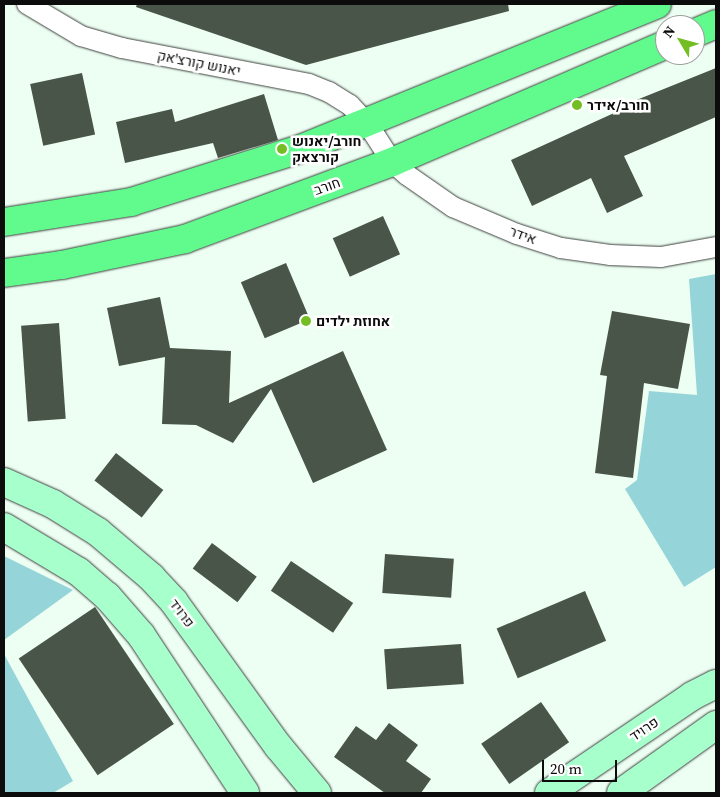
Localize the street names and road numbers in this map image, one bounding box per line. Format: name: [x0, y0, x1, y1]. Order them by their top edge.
street label: יאנוש קורצ'אק: [156, 47, 242, 79]
street label: חורב: [312, 174, 342, 198]
street label: אידר: [507, 222, 539, 248]
street label: פרויד: [166, 595, 198, 631]
street label: פרויד: [626, 713, 662, 745]

